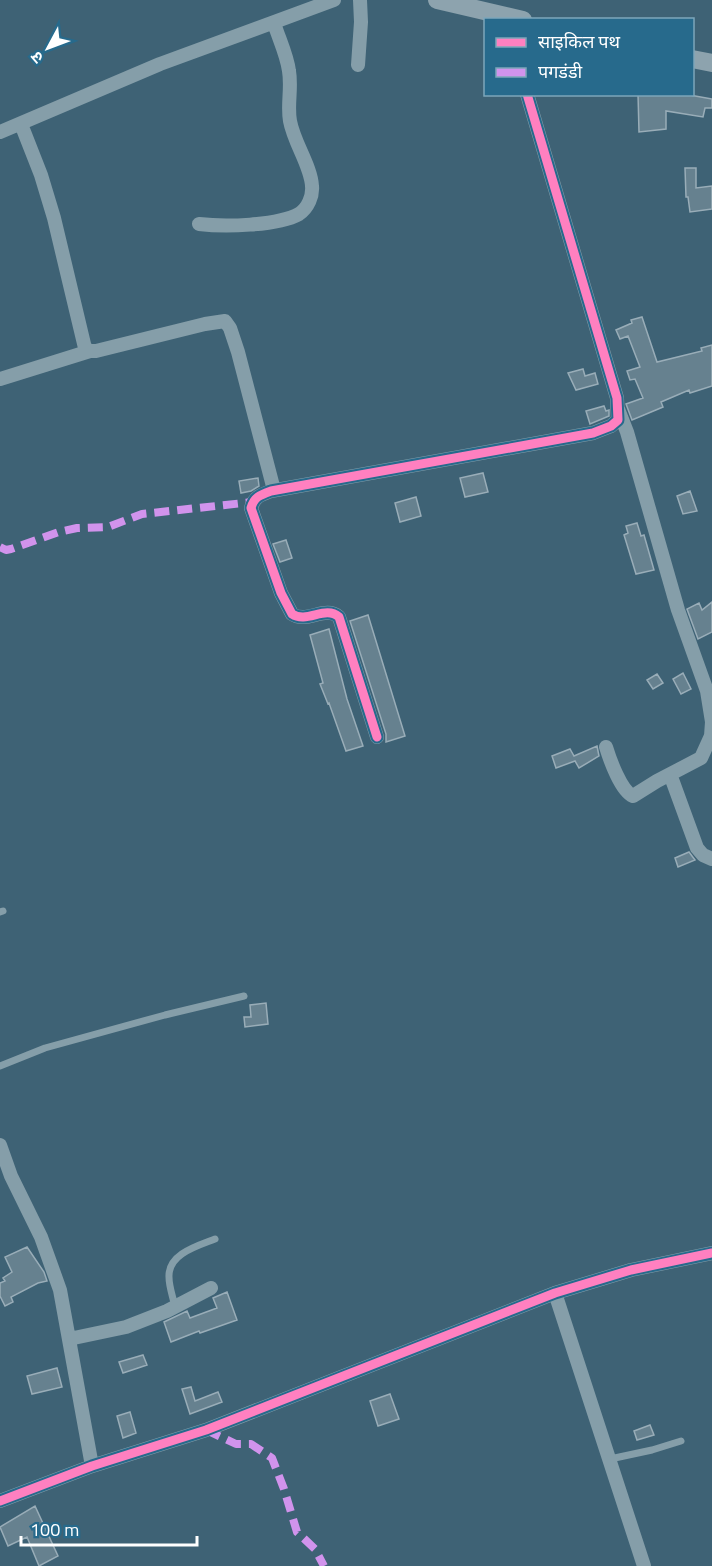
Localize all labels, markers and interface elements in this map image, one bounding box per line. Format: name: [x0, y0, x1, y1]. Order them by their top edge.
north arrow: [18, 18, 78, 78]
legend: [484, 18, 694, 96]
text: साइकिल पथ: [538, 28, 621, 55]
text: उ: [24, 46, 49, 69]
text: पगडंडी: [538, 58, 583, 85]
scale bar: [21, 1509, 196, 1547]
text: 100 m: [30, 1516, 79, 1543]

